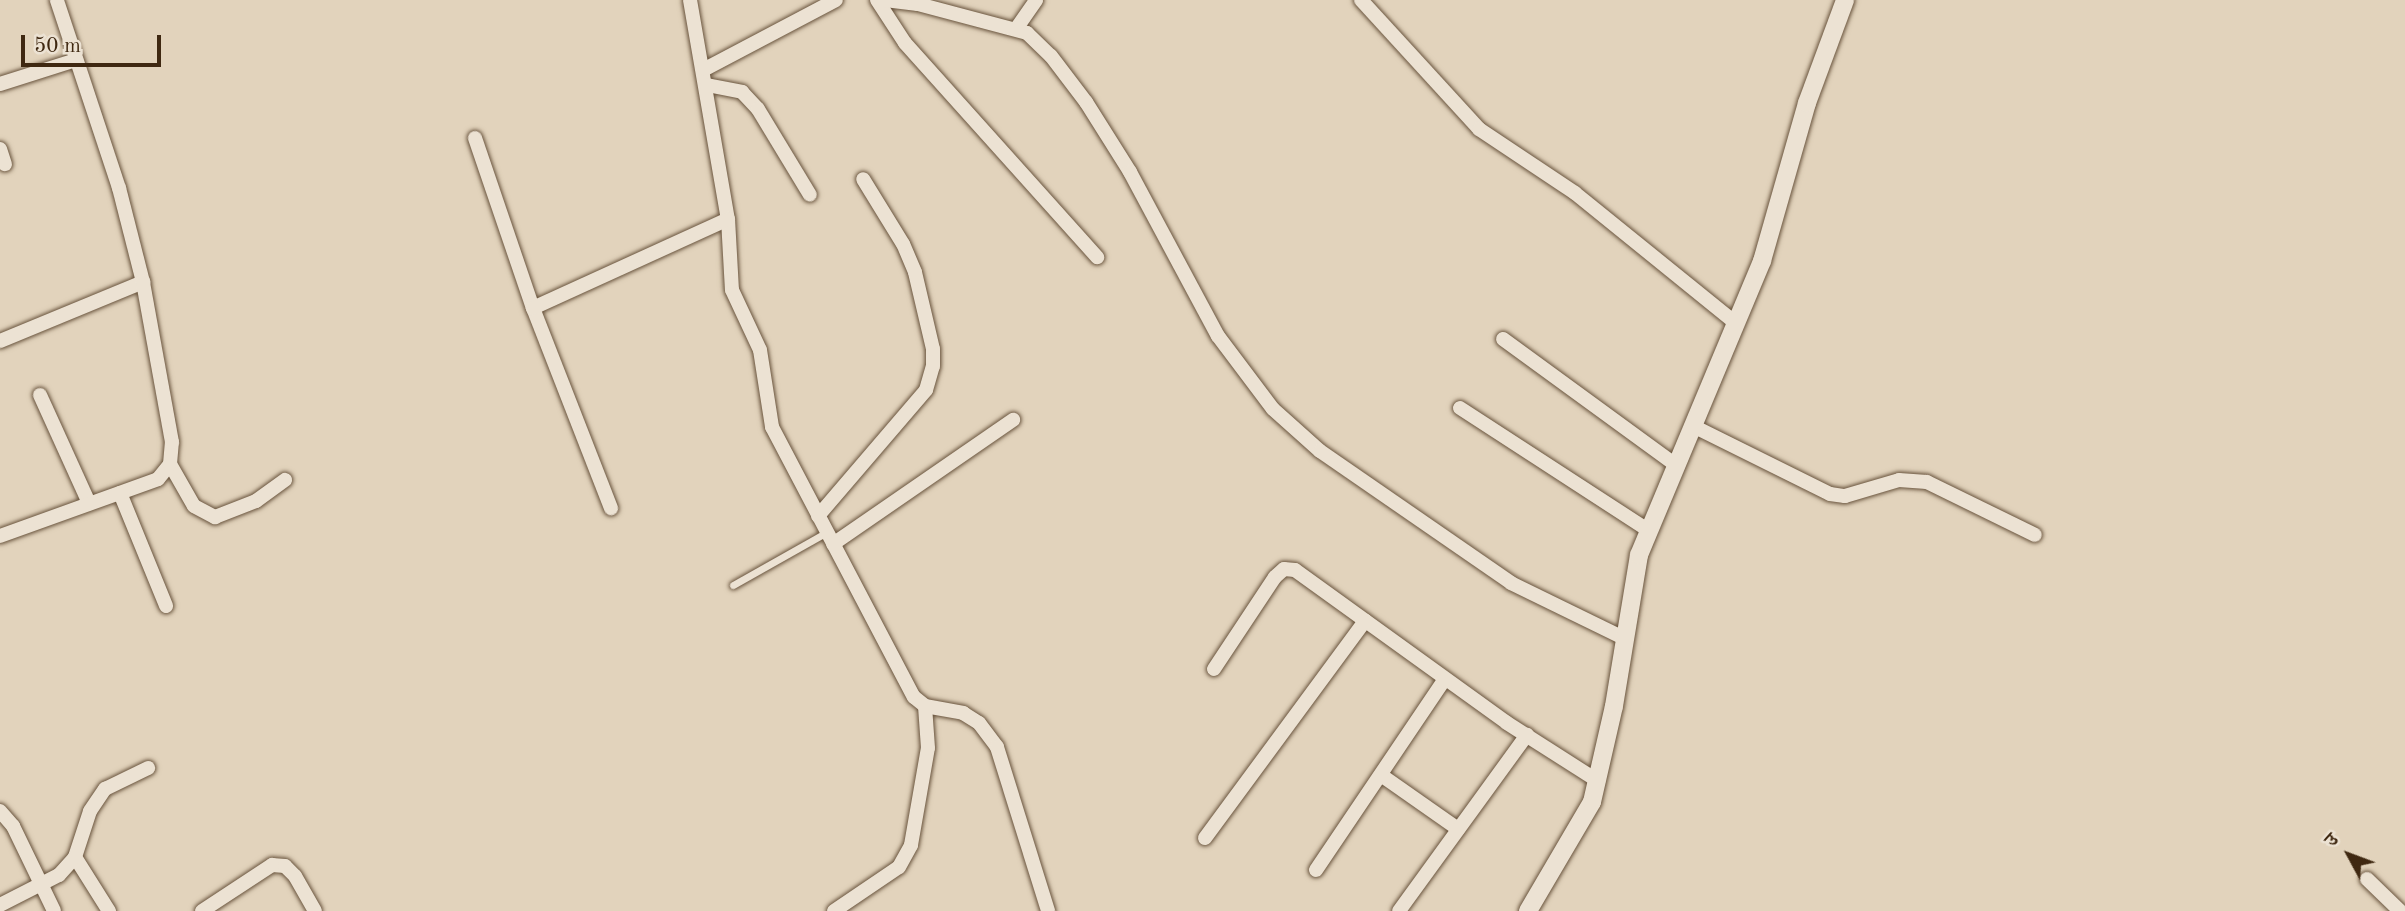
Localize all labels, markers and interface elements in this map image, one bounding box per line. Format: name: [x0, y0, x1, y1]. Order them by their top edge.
scale bar: [24, 21, 164, 65]
text: 50 m: [34, 36, 81, 57]
north arrow: [2314, 820, 2384, 890]
text: उ: [2322, 831, 2343, 851]

